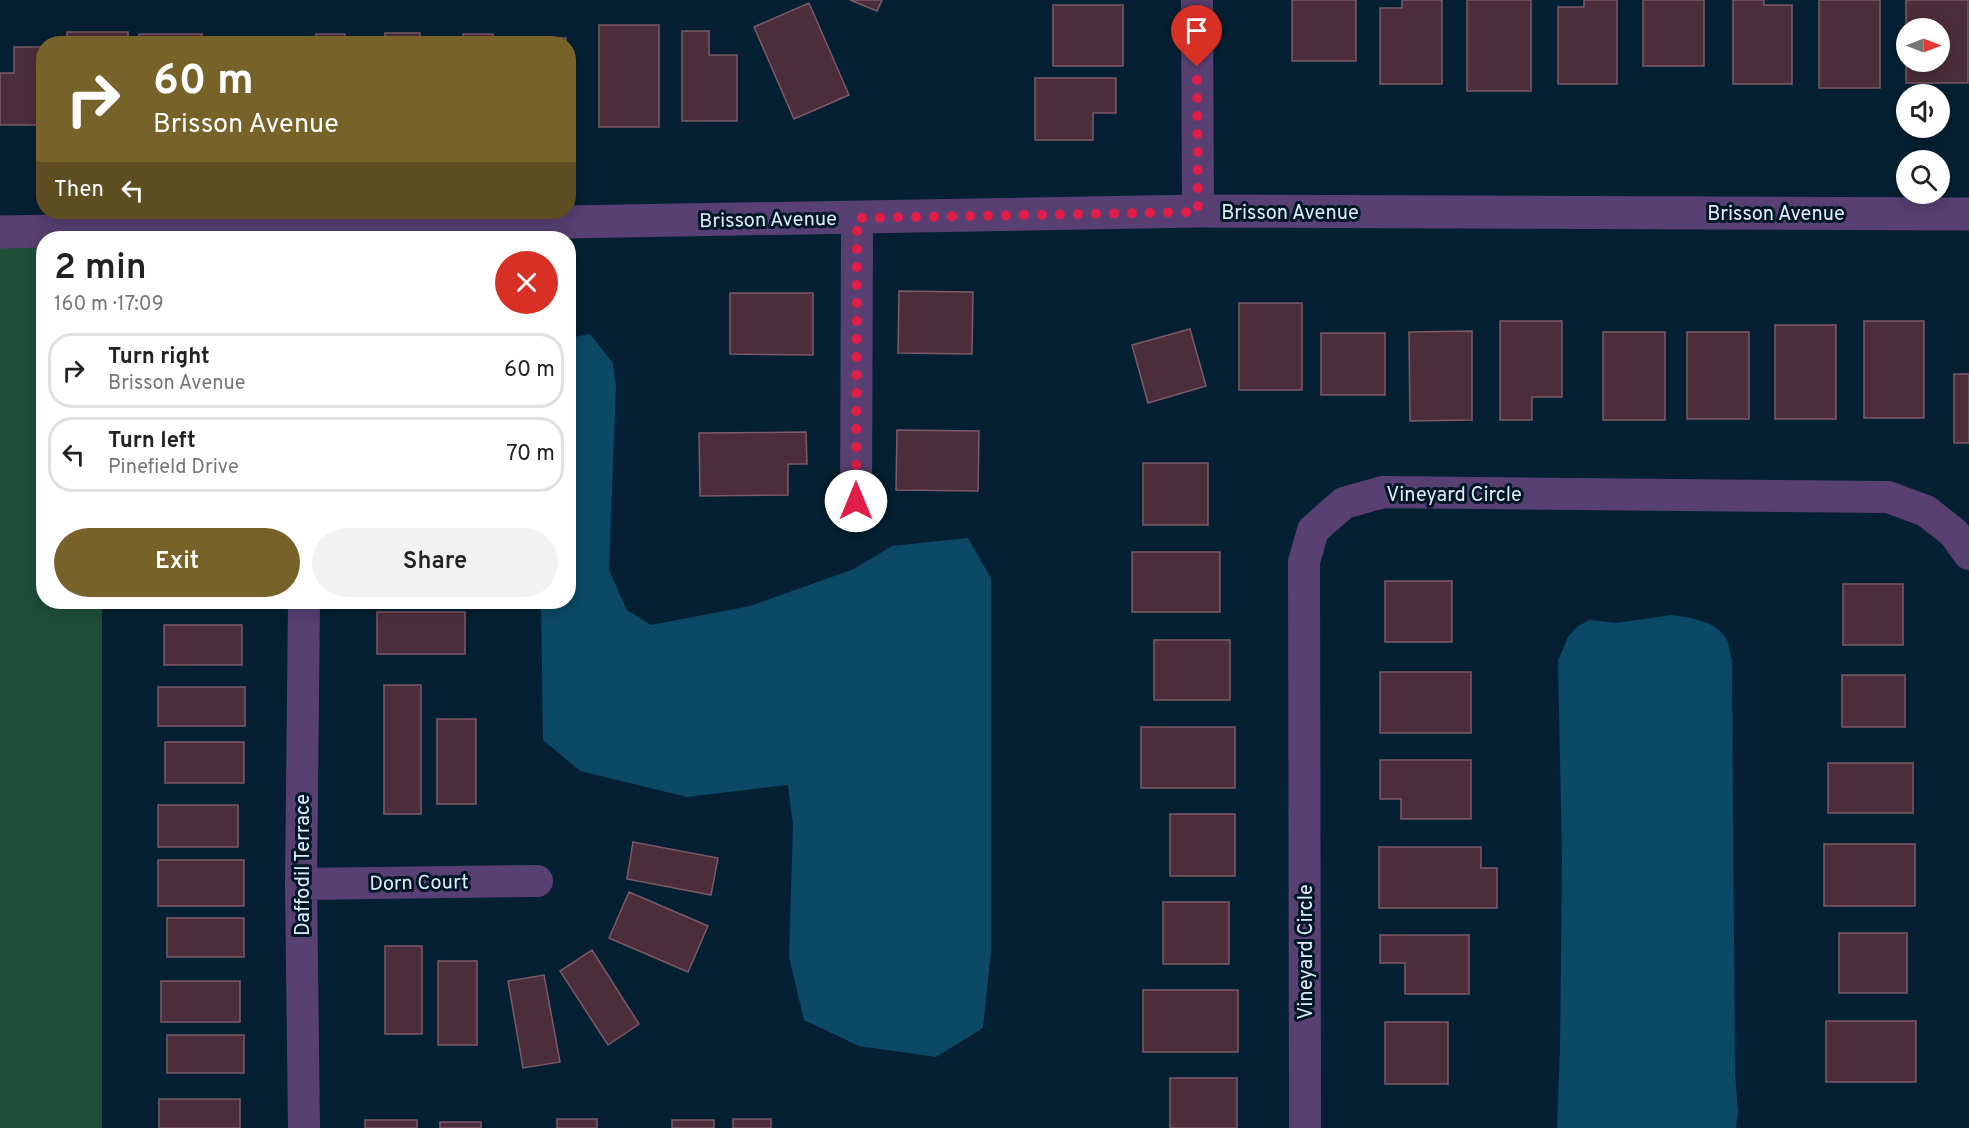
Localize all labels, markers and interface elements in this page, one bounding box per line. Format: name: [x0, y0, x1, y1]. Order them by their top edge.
pin: [1171, 5, 1222, 67]
icon: arrive: [1180, 14, 1213, 47]
north arrow: [1896, 18, 1950, 72]
map controls: [1896, 18, 1950, 204]
text: 60 m: [153, 56, 254, 109]
icon: right: [54, 60, 132, 138]
button: sound: [1896, 84, 1950, 138]
text: Brisson Avenue: [153, 108, 339, 142]
button: search: [1896, 150, 1950, 204]
icon: left: [116, 174, 149, 207]
text: Then: [54, 177, 104, 204]
street label: Brisson Avenue: [1221, 201, 1359, 227]
street label: Brisson Avenue: [1707, 202, 1845, 228]
street label: Brisson Avenue: [699, 207, 837, 235]
text: 2 min: [54, 246, 147, 292]
button: close: [495, 251, 558, 314]
text: 160 m · 17:09: [54, 292, 164, 318]
text: Turn right: [108, 344, 210, 371]
icon: right: [57, 354, 90, 387]
text: 60 m: [504, 357, 555, 384]
text: Brisson Avenue: [108, 371, 246, 397]
text: Turn left: [108, 428, 196, 455]
icon: left: [57, 438, 90, 471]
text: 70 m: [506, 441, 555, 468]
text: Pinefield Drive: [108, 455, 239, 481]
position arrow: [824, 469, 888, 533]
street label: Vineyard Circle: [1386, 483, 1522, 509]
button: Exit: [54, 528, 300, 597]
button: Share: [312, 528, 558, 597]
street label: Daffodil Terrace: [291, 794, 317, 936]
street label: Dorn Court: [369, 870, 469, 898]
street label: Vineyard Circle: [1294, 884, 1320, 1020]

